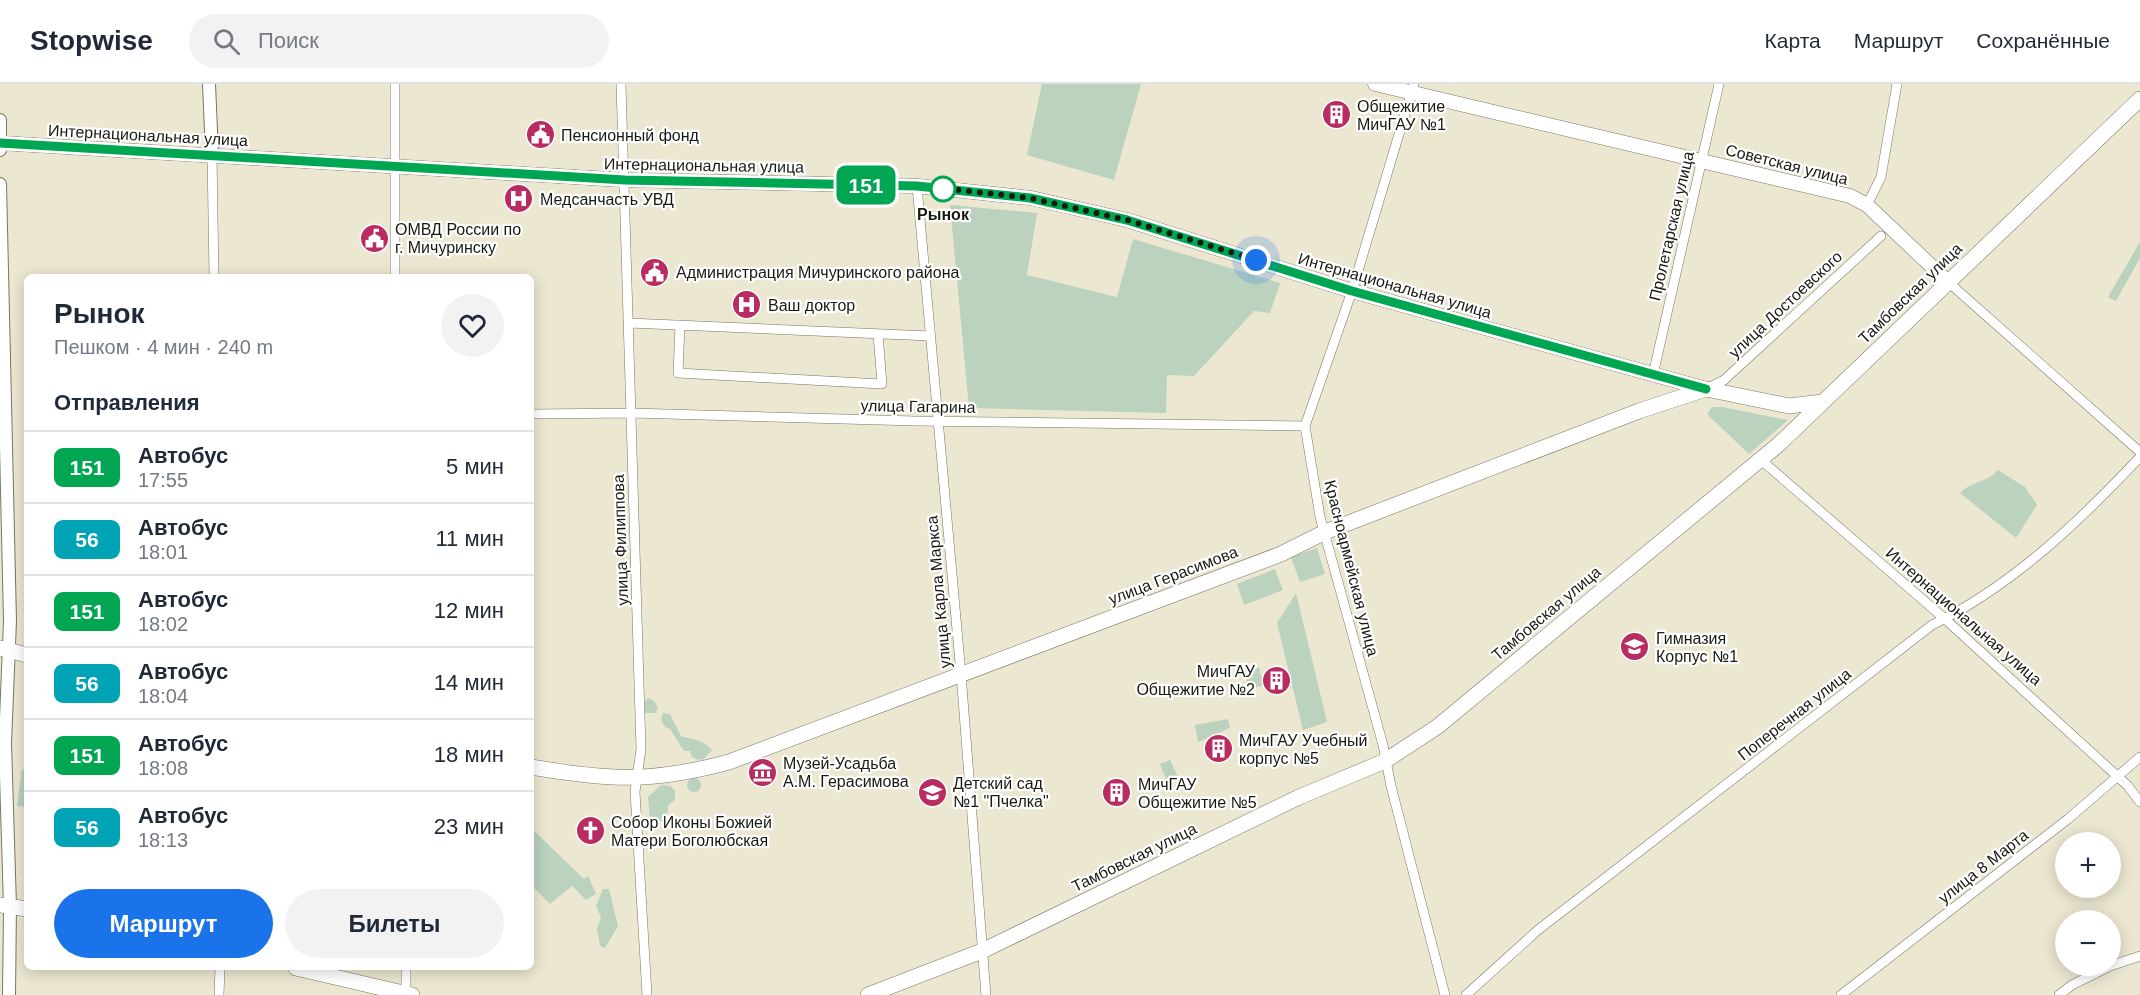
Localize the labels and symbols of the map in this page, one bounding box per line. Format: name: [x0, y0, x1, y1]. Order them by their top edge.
place label: Общежитие МичГАУ №1: [1357, 98, 1446, 133]
building icon: Общежитие МичГАУ №1: [1320, 99, 1352, 131]
public building icon: Пенсионный фонд: [524, 119, 556, 151]
street label: Интернациональная улица: [48, 122, 249, 149]
place label: Пенсионный фонд: [561, 127, 700, 144]
street label: Советская улица: [1724, 141, 1850, 188]
street label: Пролетарская улица: [1646, 150, 1697, 303]
street label: Интернациональная улица: [604, 155, 804, 176]
line badge: 151: [832, 166, 900, 204]
marker: Рынок: [930, 176, 956, 202]
hospital icon: Медсанчасть УВД: [503, 183, 535, 215]
place label: Медсанчасть УВД: [540, 191, 674, 208]
place label: Рынок: [917, 206, 970, 223]
place label: ОМВД России по г. Мичуринску: [395, 221, 521, 256]
public building icon: ОМВД России по г. Мичуринску: [358, 222, 390, 254]
street label: Тамбовская улица: [1855, 240, 1965, 347]
your location: [1241, 245, 1271, 275]
street label: улица Достоевского: [1725, 248, 1845, 361]
street label: Интернациональная улица: [1296, 250, 1494, 321]
public building icon: Администрация Мичуринского района: [639, 256, 671, 288]
place label: Администрация Мичуринского района: [676, 264, 960, 281]
hospital icon: Ваш доктор: [731, 289, 763, 321]
place label: Ваш доктор: [768, 297, 855, 314]
street label: улица Гагарина: [860, 397, 976, 416]
street label: улица Филиппова: [610, 474, 631, 606]
street label: Красноармейская улица: [1321, 478, 1382, 658]
street label: улица Карла Маркса: [923, 515, 954, 669]
street label: улица Герасимова: [1106, 543, 1240, 608]
street label: Интернациональная улица: [1883, 544, 2045, 689]
street label: Тамбовская улица: [1489, 563, 1604, 664]
place label: Гимназия Корпус №1: [1656, 630, 1738, 665]
school or university icon: Гимназия Корпус №1: [1619, 631, 1651, 663]
place label: МичГАУ Общежитие №2: [1136, 663, 1256, 698]
building icon: МичГАУ Общежитие №2: [1260, 664, 1292, 696]
street label: Поперечная улица: [1735, 665, 1854, 764]
place label: МичГАУ Учебный корпус №5: [1239, 732, 1367, 767]
building icon: МичГАУ Учебный корпус №5: [1202, 733, 1234, 765]
place label: Музей-Усадьба А.М. Герасимова: [783, 755, 909, 790]
museum icon: Музей-Усадьба А.М. Герасимова: [746, 756, 778, 788]
place label: Детский сад №1 "Пчелка": [953, 775, 1049, 810]
school or university icon: Детский сад №1 "Пчелка": [916, 776, 948, 808]
place label: МичГАУ Общежитие №5: [1138, 776, 1257, 811]
building icon: МичГАУ Общежитие №5: [1101, 777, 1133, 809]
place label: Собор Иконы Божией Матери Боголюбская: [611, 814, 772, 849]
church icon: Собор Иконы Божией Матери Боголюбская: [574, 815, 606, 847]
street label: Тамбовская улица: [1069, 820, 1199, 895]
street label: улица 8 Марта: [1935, 826, 2031, 907]

